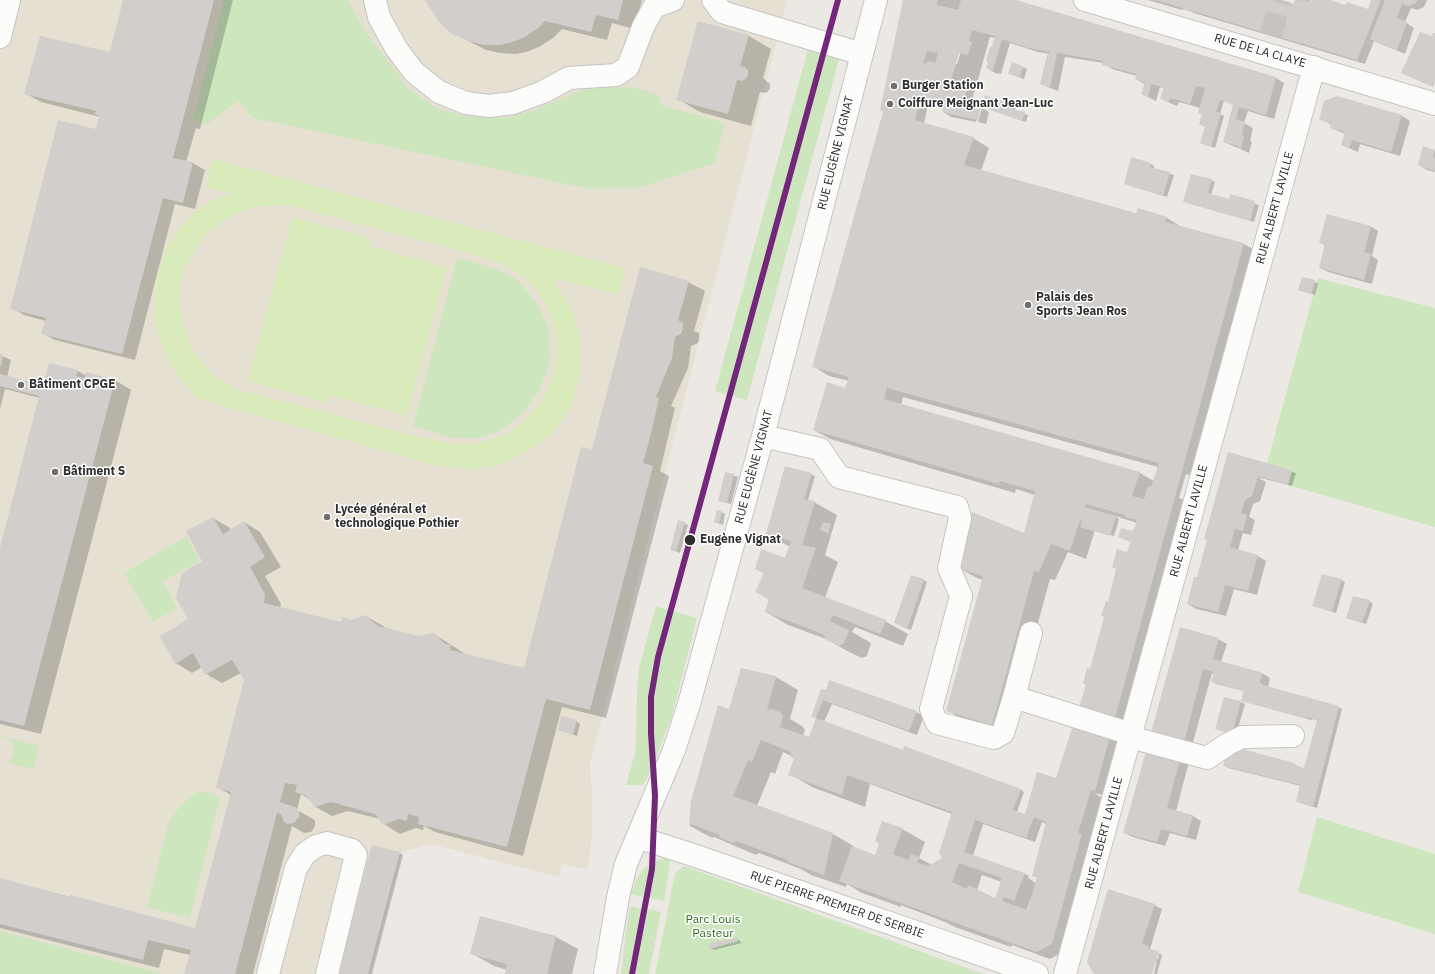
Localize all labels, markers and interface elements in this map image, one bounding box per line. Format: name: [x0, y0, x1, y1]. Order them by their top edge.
street label: RUE DE LA CLAYE: [1212, 31, 1308, 71]
place label: Burger Station: [902, 79, 984, 93]
marker: Burger Station: [889, 81, 899, 91]
street label: RUE EUGÈNE VIGNAT: [815, 95, 857, 211]
place label: Coiffure Meignant Jean-Luc: [898, 97, 1053, 111]
marker: Coiffure Meignant Jean-Luc: [885, 99, 895, 109]
street label: RUE ALBERT LAVILLE: [1253, 150, 1297, 266]
place label: Palais des Sports Jean Ros: [1036, 291, 1127, 319]
marker: Palais des Sports Jean Ros: [1023, 300, 1033, 310]
place label: Bâtiment CPGE: [29, 378, 115, 392]
marker: Bâtiment CPGE: [16, 380, 26, 390]
street label: RUE EUGÈNE VIGNAT: [732, 409, 776, 525]
street label: RUE ALBERT LAVILLE: [1167, 463, 1211, 579]
place label: Bâtiment S: [63, 465, 125, 479]
marker: Bâtiment S: [50, 467, 60, 477]
place label: Lycée général et technologique Pothier: [335, 503, 459, 531]
marker: Lycée général et technologique Pothier: [322, 512, 332, 522]
marker: Eugène Vignat: [683, 533, 697, 547]
place label: Eugène Vignat: [700, 533, 781, 547]
street label: RUE ALBERT LAVILLE: [1082, 775, 1126, 891]
street label: RUE PIERRE PREMIER DE SERBIE: [748, 868, 926, 942]
park label: Parc Louis Pasteur: [685, 913, 741, 941]

